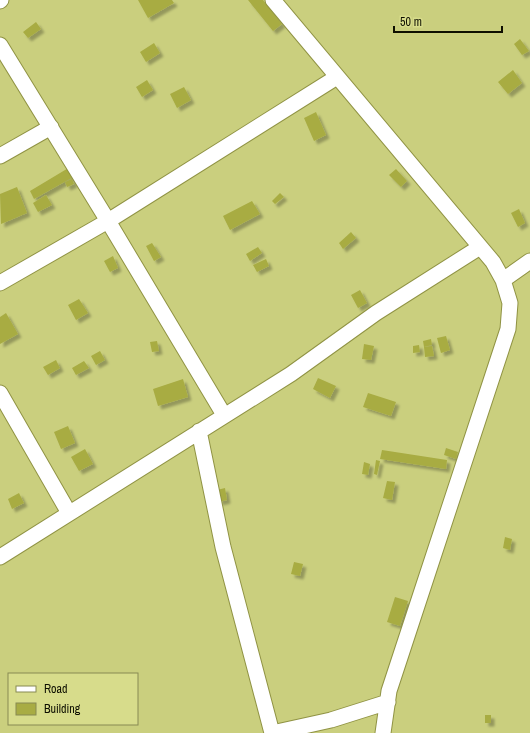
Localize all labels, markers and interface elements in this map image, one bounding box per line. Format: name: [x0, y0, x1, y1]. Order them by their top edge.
scale bar: [394, 8, 502, 34]
text: 50 m: [400, 14, 422, 30]
legend: [8, 673, 138, 725]
text: Road: [44, 681, 68, 697]
text: Building: [44, 701, 81, 717]

